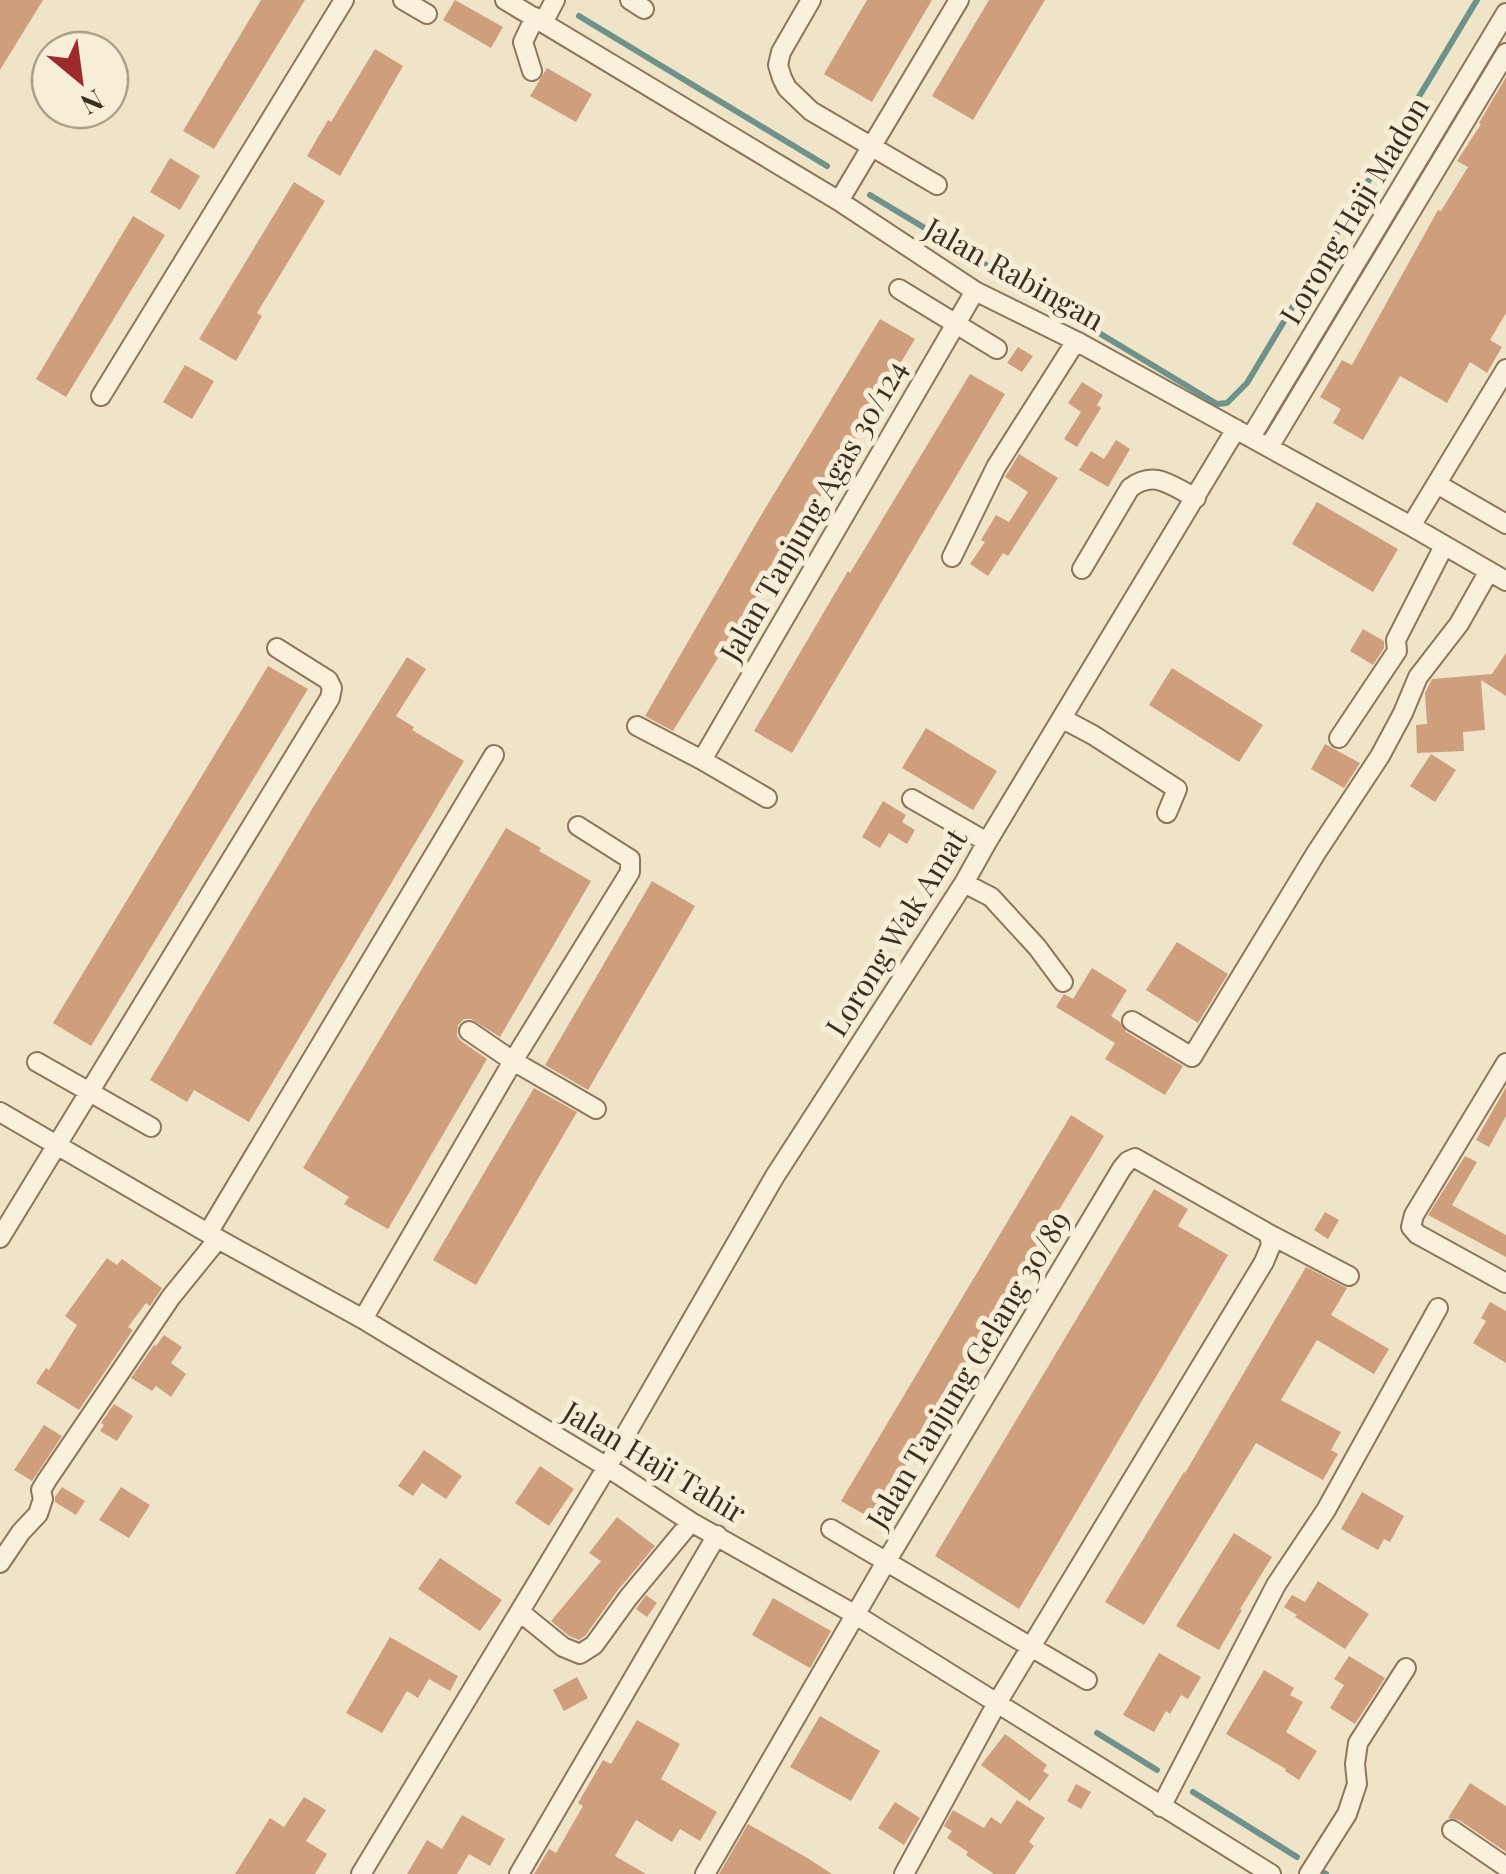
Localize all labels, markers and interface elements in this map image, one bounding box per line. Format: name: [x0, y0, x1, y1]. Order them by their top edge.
north arrow: [30, 30, 130, 130]
text: N: [75, 82, 111, 124]
street label: Lorong Haji Madon: [1270, 89, 1437, 331]
street label: Jalan Rabingan: [917, 207, 1112, 339]
street label: Jalan Tanjung Agas 30/124: [709, 352, 915, 669]
street label: Lorong Wak Amat: [815, 820, 975, 1043]
street label: Jalan Tanjung Gelang 30/89: [856, 1203, 1078, 1536]
street label: Jalan Haji Tahir: [555, 1390, 754, 1532]

